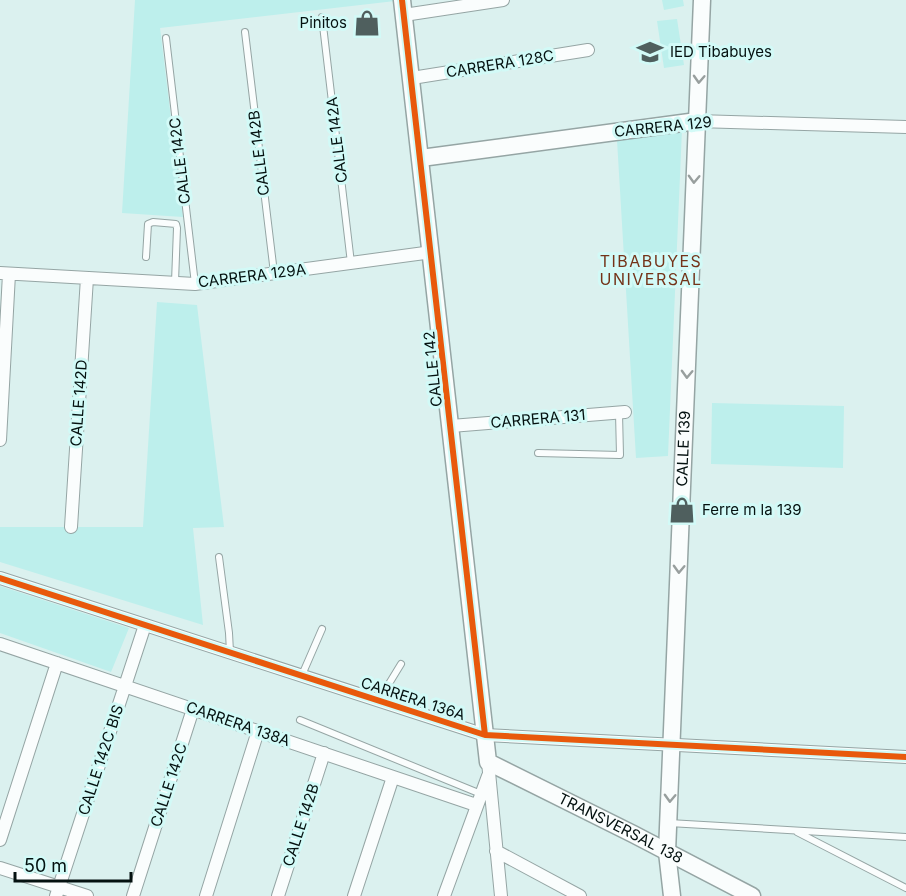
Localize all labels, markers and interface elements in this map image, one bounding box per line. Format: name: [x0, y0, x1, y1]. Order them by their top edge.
shop icon: Pinitos: [352, 8, 382, 38]
place label: Pinitos: [300, 13, 347, 32]
school or university icon: IED Tibabuyes: [635, 37, 665, 67]
place label: IED Tibabuyes: [670, 42, 772, 61]
street label: CARRERA 128C: [445, 46, 555, 81]
one-way arrow: [692, 75, 705, 84]
street label: CALLE 142A: [322, 96, 351, 184]
street label: CALLE 142B: [244, 109, 273, 197]
street label: CARRERA 129: [613, 112, 713, 141]
street label: CALLE 142C: [165, 117, 194, 205]
one-way arrow: [688, 175, 701, 184]
district label: TIBABUYES UNIVERSAL: [599, 251, 703, 289]
street label: CARRERA 129A: [197, 259, 307, 292]
street label: CALLE 142: [419, 330, 446, 408]
street label: CALLE 142D: [66, 359, 91, 447]
one-way arrow: [680, 369, 693, 378]
street label: CARRERA 131: [490, 405, 586, 432]
street label: CALLE 139: [672, 410, 694, 487]
shop icon: Ferre m la 139: [667, 495, 697, 525]
place label: Ferre m la 139: [702, 500, 802, 519]
one-way arrow: [672, 564, 685, 573]
street label: CARRERA 136A: [359, 673, 468, 724]
street label: CARRERA 138A: [184, 697, 293, 750]
street label: CALLE 142C BIS: [74, 702, 127, 817]
street label: CALLE 142C: [146, 740, 191, 829]
street label: CALLE 142B: [278, 781, 323, 869]
street label: TRANSVERSAL 138: [555, 788, 686, 867]
one-way arrow: [663, 794, 676, 803]
scale bar: [15, 845, 130, 883]
text: 50 m: [24, 855, 67, 876]

